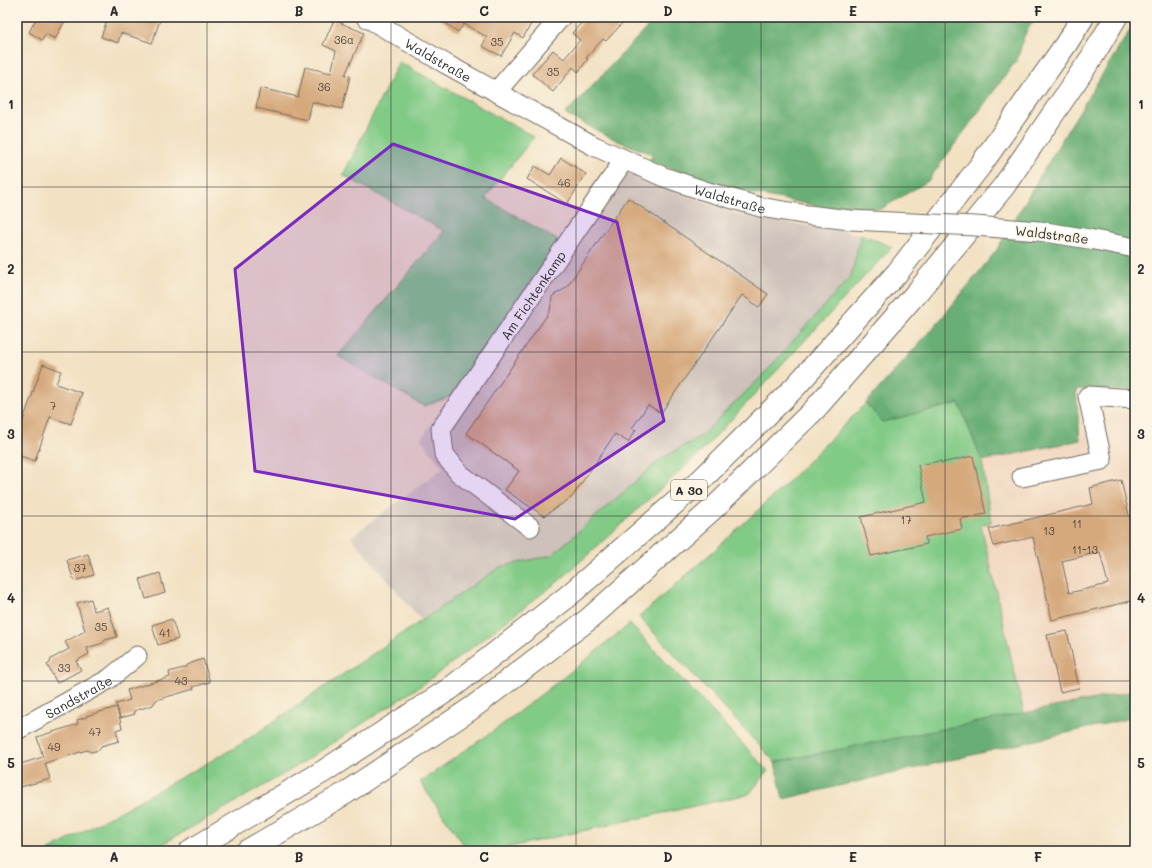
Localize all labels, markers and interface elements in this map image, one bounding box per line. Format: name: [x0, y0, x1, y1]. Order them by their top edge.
text: A: [109, 2, 119, 19]
text: B: [295, 2, 304, 19]
text: C: [479, 2, 489, 19]
text: D: [663, 2, 673, 19]
text: E: [849, 2, 857, 19]
text: F: [1034, 2, 1042, 19]
house number: 36a: [334, 32, 354, 47]
street label: Waldstraße: [402, 33, 475, 85]
house number: 35: [491, 34, 503, 49]
house number: 35: [547, 64, 559, 79]
house number: 36: [317, 79, 331, 94]
text: 1: [8, 95, 14, 112]
text: 1: [1138, 95, 1144, 112]
house number: 46: [557, 175, 571, 190]
street label: Waldstraße: [692, 179, 767, 216]
street label: Waldstraße: [1014, 221, 1090, 247]
street label: Am Fichtenkamp: [496, 247, 569, 343]
text: 2: [7, 260, 15, 277]
text: 2: [1137, 260, 1145, 277]
house number: 7: [50, 398, 56, 413]
text: 3: [7, 425, 15, 442]
text: 3: [1137, 425, 1145, 442]
road number: A 30: [671, 480, 707, 500]
house number: 17: [900, 512, 912, 527]
house number: 11: [1072, 516, 1082, 531]
house number: 13: [1043, 523, 1055, 538]
house number: 11-13: [1072, 542, 1098, 557]
house number: 37: [74, 560, 86, 575]
text: 4: [7, 589, 15, 606]
text: 4: [1137, 589, 1145, 606]
house number: 35: [95, 619, 107, 634]
house number: 41: [159, 625, 171, 640]
house number: 33: [58, 660, 71, 675]
street label: Sandstraße: [42, 671, 115, 721]
house number: 43: [175, 673, 188, 688]
house number: 47: [89, 724, 101, 739]
house number: 49: [48, 739, 61, 754]
text: 5: [7, 754, 15, 771]
text: 5: [1137, 754, 1145, 771]
text: A: [109, 848, 119, 865]
text: B: [295, 848, 304, 865]
text: C: [479, 848, 489, 865]
text: D: [663, 848, 673, 865]
text: E: [849, 848, 857, 865]
text: F: [1034, 848, 1042, 865]

